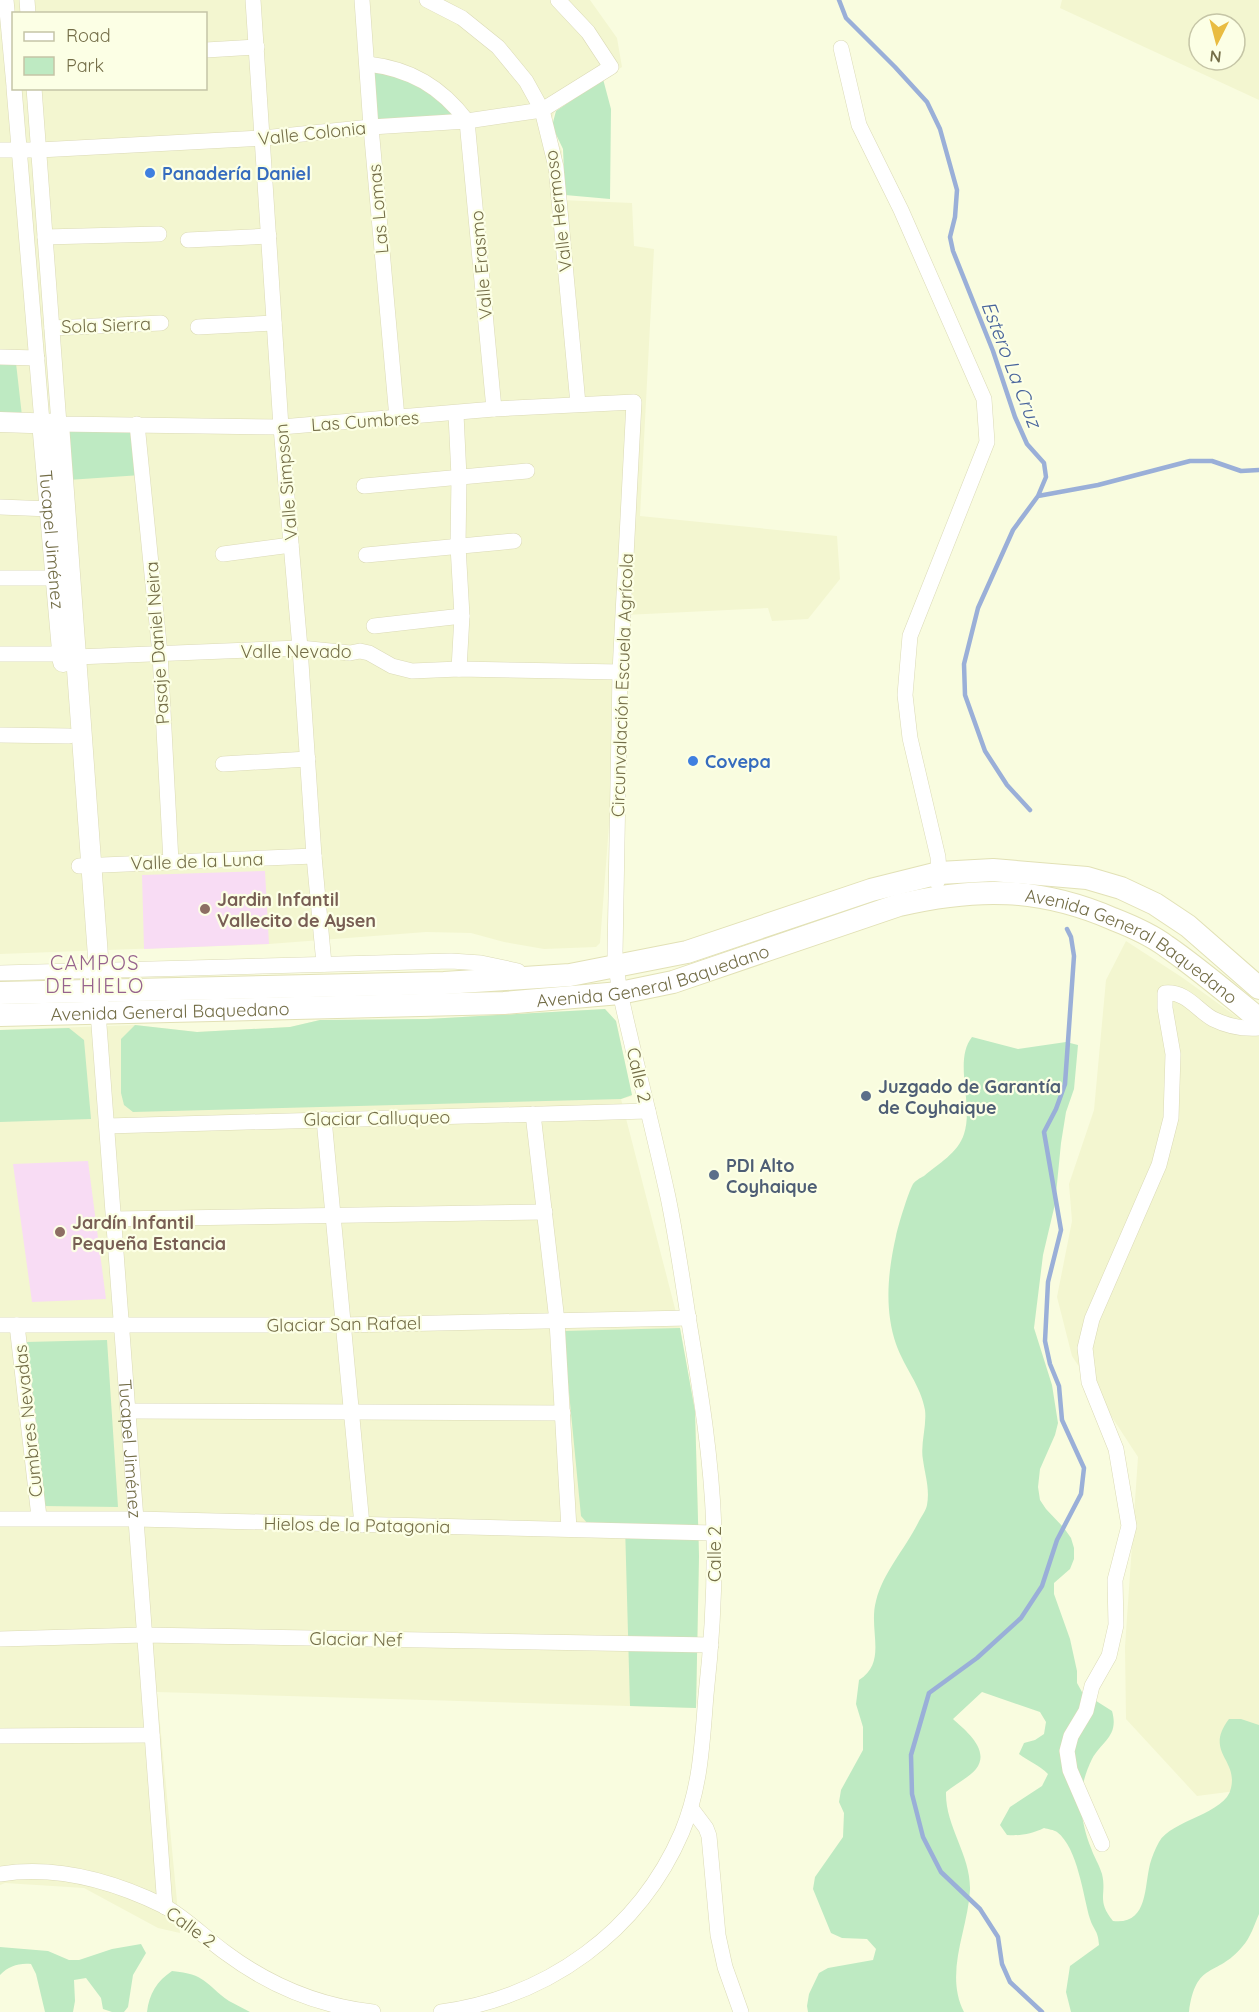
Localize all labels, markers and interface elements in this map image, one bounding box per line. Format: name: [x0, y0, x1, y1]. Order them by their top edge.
legend: [12, 12, 207, 90]
north arrow: [1187, 12, 1247, 72]
text: Road: [66, 24, 111, 47]
text: N: [1209, 46, 1222, 67]
text: Park: [66, 54, 104, 77]
street label: Valle Colonia: [257, 116, 367, 150]
street label: Valle Hermoso: [539, 149, 577, 273]
place label: Panadería Daniel: [162, 162, 311, 185]
street label: Las Lomas: [363, 163, 393, 255]
marker: Panadería Daniel: [143, 166, 157, 180]
street label: Valle Erasmo: [465, 210, 497, 320]
water label: Estero La Cruz: [976, 297, 1048, 433]
street label: Sola Sierra: [61, 312, 151, 338]
street label: Las Cumbres: [310, 406, 420, 436]
street label: Valle Simpson: [269, 423, 303, 541]
street label: Tucapel Jiménez: [35, 469, 70, 610]
street label: Circunvalación Escuela Agrícola: [606, 553, 638, 817]
street label: Pasaje Daniel Neira: [140, 561, 174, 725]
street label: Valle Nevado: [240, 640, 352, 663]
place label: Covepa: [705, 750, 771, 773]
marker: Covepa: [686, 754, 700, 768]
street label: Valle de la Luna: [130, 847, 264, 875]
street label: Avenida General Baquedano: [1024, 883, 1243, 1009]
place label: Jardin Infantil Vallecito de Aysen: [217, 888, 376, 932]
marker: Jardin Infantil Vallecito de Aysen: [198, 902, 212, 916]
street label: Avenida General Baquedano: [535, 939, 772, 1012]
district label: CAMPOS DE HIELO: [45, 950, 145, 998]
street label: Avenida General Baquedano: [50, 997, 290, 1025]
street label: Calle 2: [622, 1045, 656, 1105]
place label: Juzgado de Garantía de Coyhaique: [878, 1075, 1061, 1119]
marker: Juzgado de Garantía de Coyhaique: [859, 1089, 873, 1103]
street label: Glaciar Calluqueo: [303, 1105, 451, 1131]
place label: PDI Alto Coyhaique: [726, 1154, 818, 1198]
marker: PDI Alto Coyhaique: [707, 1168, 721, 1182]
place label: Jardín Infantil Pequeña Estancia: [72, 1211, 226, 1255]
marker: Jardín Infantil Pequeña Estancia: [53, 1225, 67, 1239]
street label: Glaciar San Rafael: [267, 1311, 421, 1337]
street label: Cumbres Nevadas: [9, 1344, 47, 1498]
street label: Tucapel Jiménez: [114, 1378, 147, 1519]
street label: Hielos de la Patagonia: [264, 1512, 450, 1538]
street label: Calle 2: [703, 1526, 726, 1582]
street label: Glaciar Nef: [309, 1627, 403, 1651]
street label: Calle 2: [162, 1901, 220, 1953]

